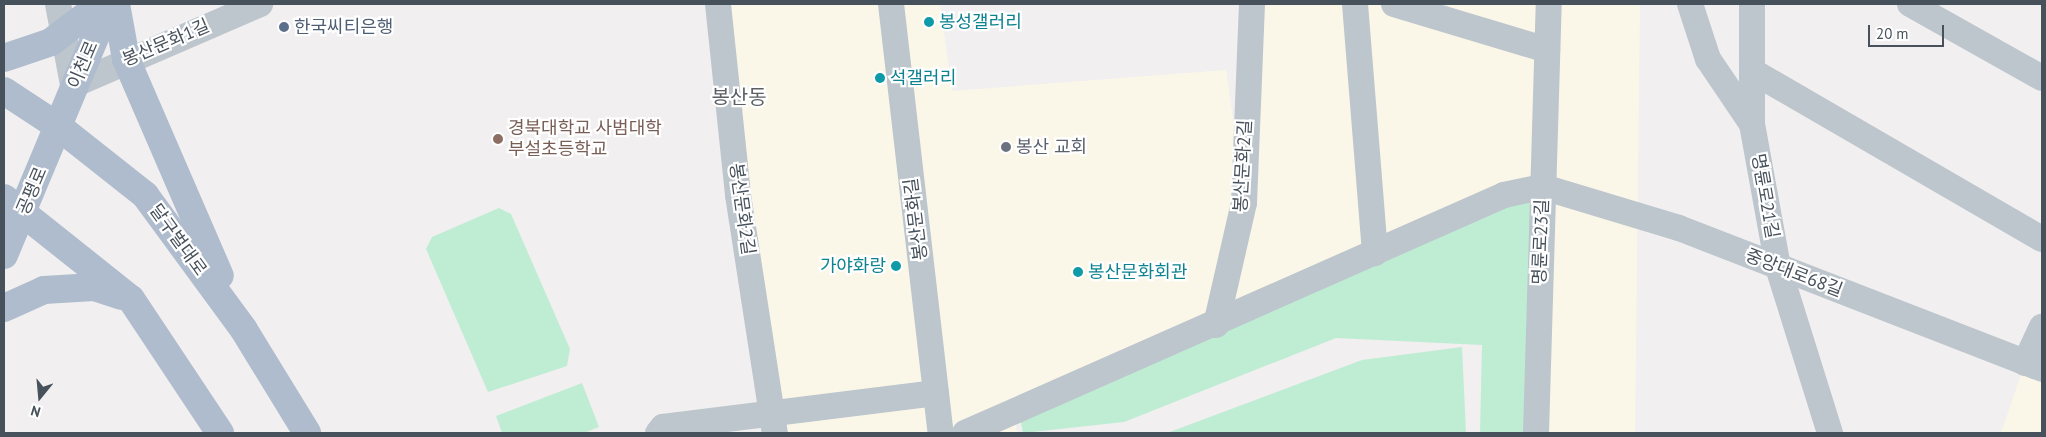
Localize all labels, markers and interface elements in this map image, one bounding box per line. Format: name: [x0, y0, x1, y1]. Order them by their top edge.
place label: 봉성갤러리: [939, 11, 1022, 33]
street label: 봉산문화1길: [119, 15, 213, 71]
scale bar: [1871, 15, 1947, 47]
place label: 한국씨티은행: [294, 16, 393, 38]
marker: 봉성갤러리: [923, 16, 935, 28]
marker: 한국씨티은행: [278, 21, 290, 33]
text: 20 m: [1876, 24, 1909, 43]
street label: 이천로: [63, 38, 103, 92]
place label: 석갤러리: [890, 67, 956, 89]
marker: 석갤러리: [874, 72, 886, 84]
district label: 봉산동: [711, 85, 767, 109]
place label: 경북대학교 사범대학 부설초등학교: [508, 118, 662, 160]
street label: 봉산문화2길: [1230, 119, 1256, 213]
marker: 경북대학교 사범대학 부설초등학교: [492, 133, 504, 145]
place label: 봉산 교회: [1016, 136, 1087, 158]
marker: 봉산 교회: [1000, 141, 1012, 153]
street label: 명륜로21길: [1747, 152, 1783, 240]
street label: 봉산문화2길: [725, 162, 759, 256]
street label: 공평로: [12, 164, 52, 218]
street label: 봉산문화길: [900, 177, 932, 261]
street label: 명륜로23길: [1529, 199, 1553, 285]
street label: 달구벌대로: [145, 200, 211, 280]
street label: 중앙대로68길: [1742, 245, 1846, 301]
place label: 가야화랑: [820, 255, 886, 277]
marker: 가야화랑: [890, 260, 902, 272]
place label: 봉산문화회관: [1088, 261, 1187, 283]
marker: 봉산문화회관: [1072, 266, 1084, 278]
north arrow: [15, 372, 65, 422]
text: N: [29, 401, 43, 421]

